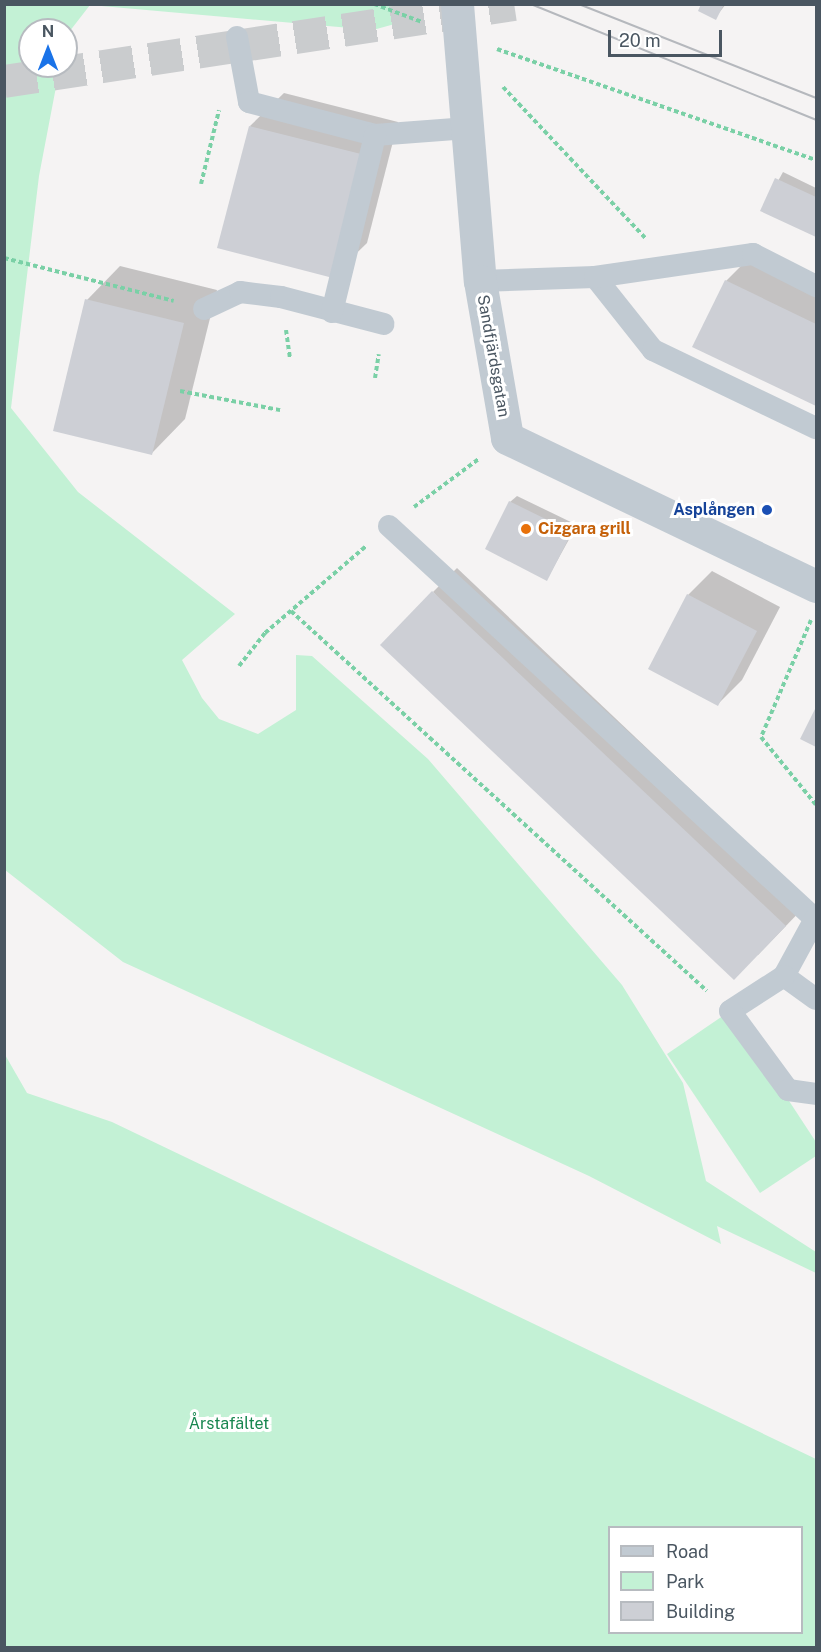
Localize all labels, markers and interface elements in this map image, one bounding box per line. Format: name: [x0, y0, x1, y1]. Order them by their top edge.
north arrow: [18, 18, 78, 78]
scale bar: [611, 18, 725, 56]
text: N: [42, 22, 54, 41]
text: 20 m: [619, 30, 661, 51]
street label: Sandfjärdsgatan: [473, 293, 513, 419]
place label: Asplången: [673, 500, 755, 520]
marker: Asplången: [760, 503, 774, 517]
place label: Cizgara grill: [538, 519, 631, 539]
marker: Cizgara grill: [519, 522, 533, 536]
park label: Årstafältet: [189, 1414, 269, 1434]
legend: [608, 1526, 803, 1634]
text: Road: [666, 1541, 709, 1562]
text: Park: [666, 1571, 704, 1592]
text: Building: [666, 1601, 735, 1622]

